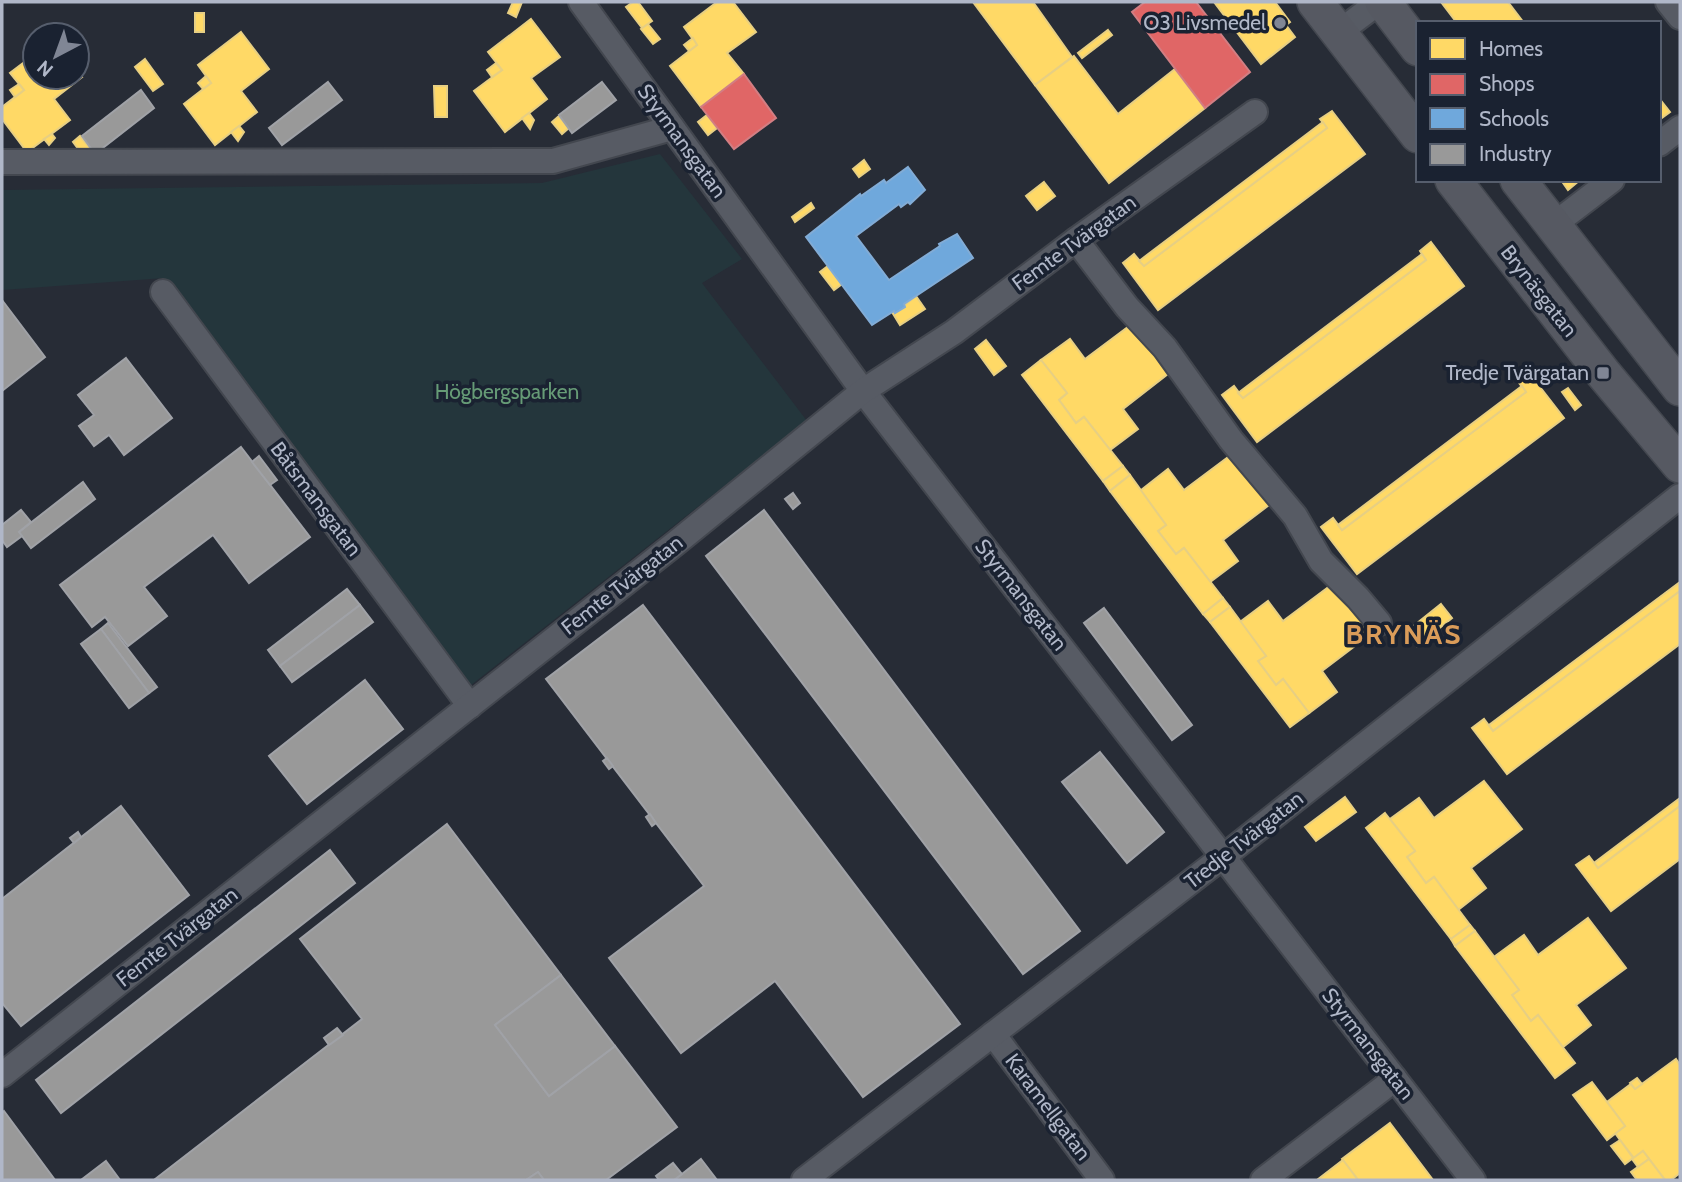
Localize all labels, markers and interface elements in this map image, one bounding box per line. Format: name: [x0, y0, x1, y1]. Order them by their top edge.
place label: O3 Livsmedel: [1143, 10, 1266, 35]
marker: O3 Livsmedel: [1272, 15, 1288, 31]
north arrow: [21, 21, 91, 91]
legend: [1416, 21, 1661, 182]
text: Homes: [1479, 36, 1543, 61]
text: N: [33, 55, 58, 82]
text: Shops: [1479, 71, 1535, 96]
street label: Styrmansgatan: [633, 79, 732, 202]
text: Schools: [1479, 106, 1549, 131]
text: Industry: [1479, 141, 1552, 166]
street label: Femte Tvärgatan: [1007, 189, 1141, 296]
street label: Brynäsgatan: [1496, 240, 1583, 341]
place label: Tredje Tvärgatan: [1445, 360, 1589, 386]
marker: Tredje Tvärgatan: [1595, 365, 1611, 381]
park label: Högbergsparken: [435, 379, 579, 404]
street label: Båtsmansgatan: [265, 437, 367, 561]
street label: Femte Tvärgatan: [556, 530, 687, 640]
street label: Styrmansgatan: [970, 534, 1073, 655]
district label: BRYNÄS: [1345, 617, 1463, 651]
street label: Tredje Tvärgatan: [1179, 786, 1309, 894]
street label: Femte Tvärgatan: [111, 882, 242, 992]
street label: Styrmansgatan: [1317, 983, 1420, 1104]
street label: Karamellgatan: [1000, 1049, 1097, 1165]

